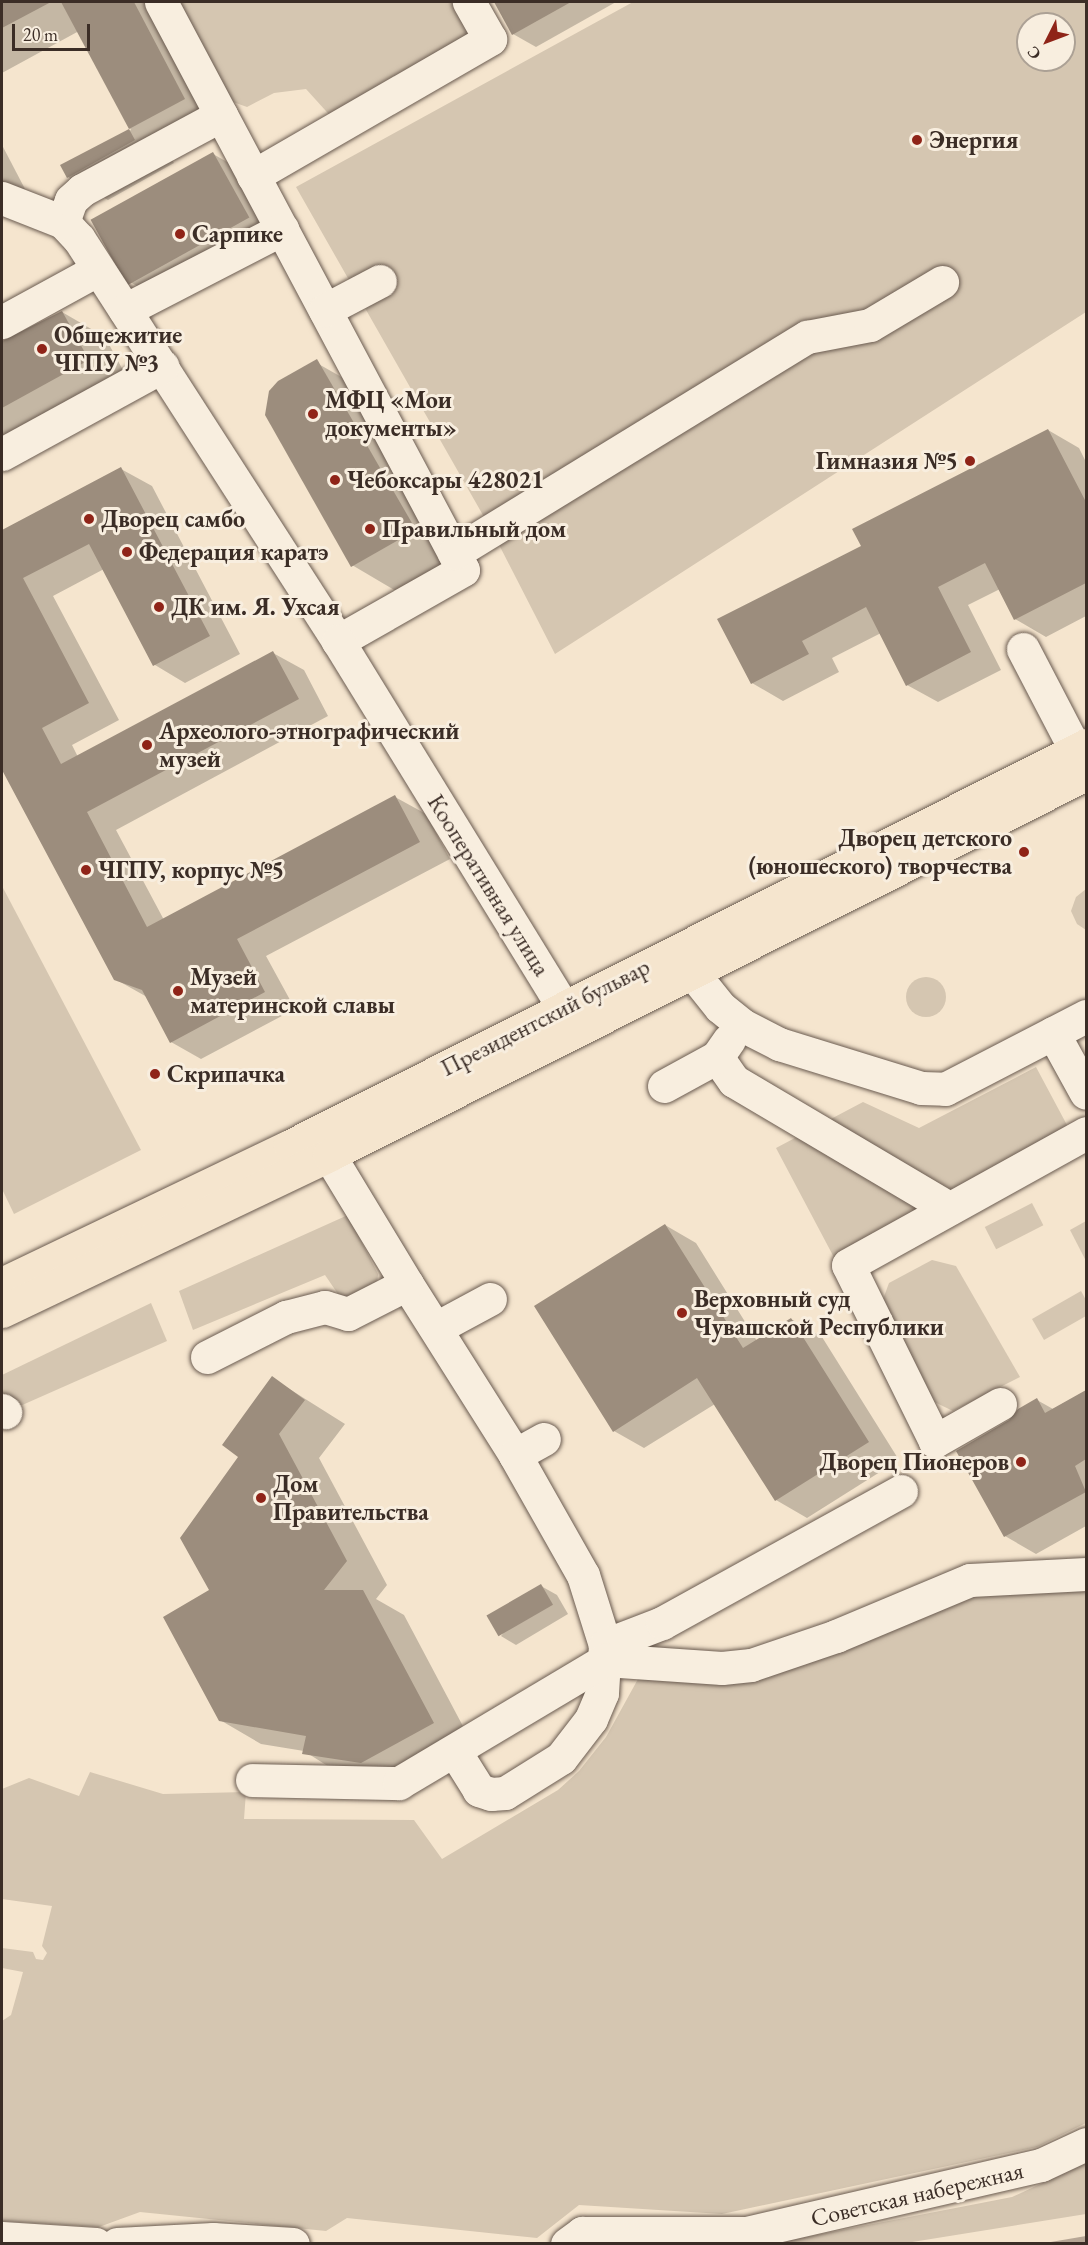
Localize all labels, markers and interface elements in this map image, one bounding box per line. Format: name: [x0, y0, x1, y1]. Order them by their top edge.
scale bar: [15, 12, 93, 50]
north arrow: [1016, 12, 1076, 72]
text: 20 m: [23, 23, 58, 46]
text: С: [1022, 42, 1045, 64]
place label: Энергия: [929, 126, 1018, 154]
marker: Энергия: [910, 133, 924, 147]
place label: Сарпике: [192, 220, 283, 248]
marker: Сарпике: [173, 227, 187, 241]
place label: Общежитие ЧГПУ №3: [54, 321, 182, 377]
marker: Общежитие ЧГПУ №3: [35, 342, 49, 356]
place label: МФЦ «Мои документы»: [325, 386, 457, 442]
marker: МФЦ «Мои документы»: [306, 407, 320, 421]
place label: Гимназия №5: [816, 447, 958, 475]
marker: Гимназия №5: [963, 454, 977, 468]
place label: Чебоксары 428021: [347, 466, 544, 494]
marker: Чебоксары 428021: [328, 473, 342, 487]
place label: Дворец самбо: [101, 505, 245, 533]
marker: Дворец самбо: [82, 512, 96, 526]
place label: Правильный дом: [382, 515, 566, 543]
marker: Правильный дом: [363, 522, 377, 536]
place label: Федерация каратэ: [139, 538, 328, 566]
marker: Федерация каратэ: [120, 545, 134, 559]
place label: ДК им. Я. Ухсая: [171, 593, 340, 621]
marker: ДК им. Я. Ухсая: [152, 600, 166, 614]
place label: Археолого-этнографический музей: [159, 717, 459, 773]
marker: Археолого-этнографический музей: [140, 738, 154, 752]
street label: Кооперативная улица: [422, 789, 556, 981]
place label: Дворец детского (юношеского) творчества: [749, 824, 1012, 880]
marker: Дворец детского (юношеского) творчества: [1017, 845, 1031, 859]
place label: ЧГПУ, корпус №5: [98, 856, 284, 884]
marker: ЧГПУ, корпус №5: [79, 863, 93, 877]
street label: Президентский бульвар: [436, 952, 654, 1082]
place label: Музей материнской славы: [190, 963, 395, 1019]
marker: Музей материнской славы: [171, 984, 185, 998]
place label: Скрипачка: [167, 1060, 285, 1088]
marker: Скрипачка: [148, 1067, 162, 1081]
place label: Верховный суд Чувашской Республики: [694, 1285, 944, 1341]
marker: Верховный суд Чувашской Республики: [675, 1306, 689, 1320]
place label: Дворец Пионеров: [819, 1448, 1009, 1476]
marker: Дворец Пионеров: [1014, 1455, 1028, 1469]
place label: Дом Правительства: [273, 1470, 429, 1526]
marker: Дом Правительства: [254, 1491, 268, 1505]
street label: Советская набережная: [808, 2156, 1026, 2232]

